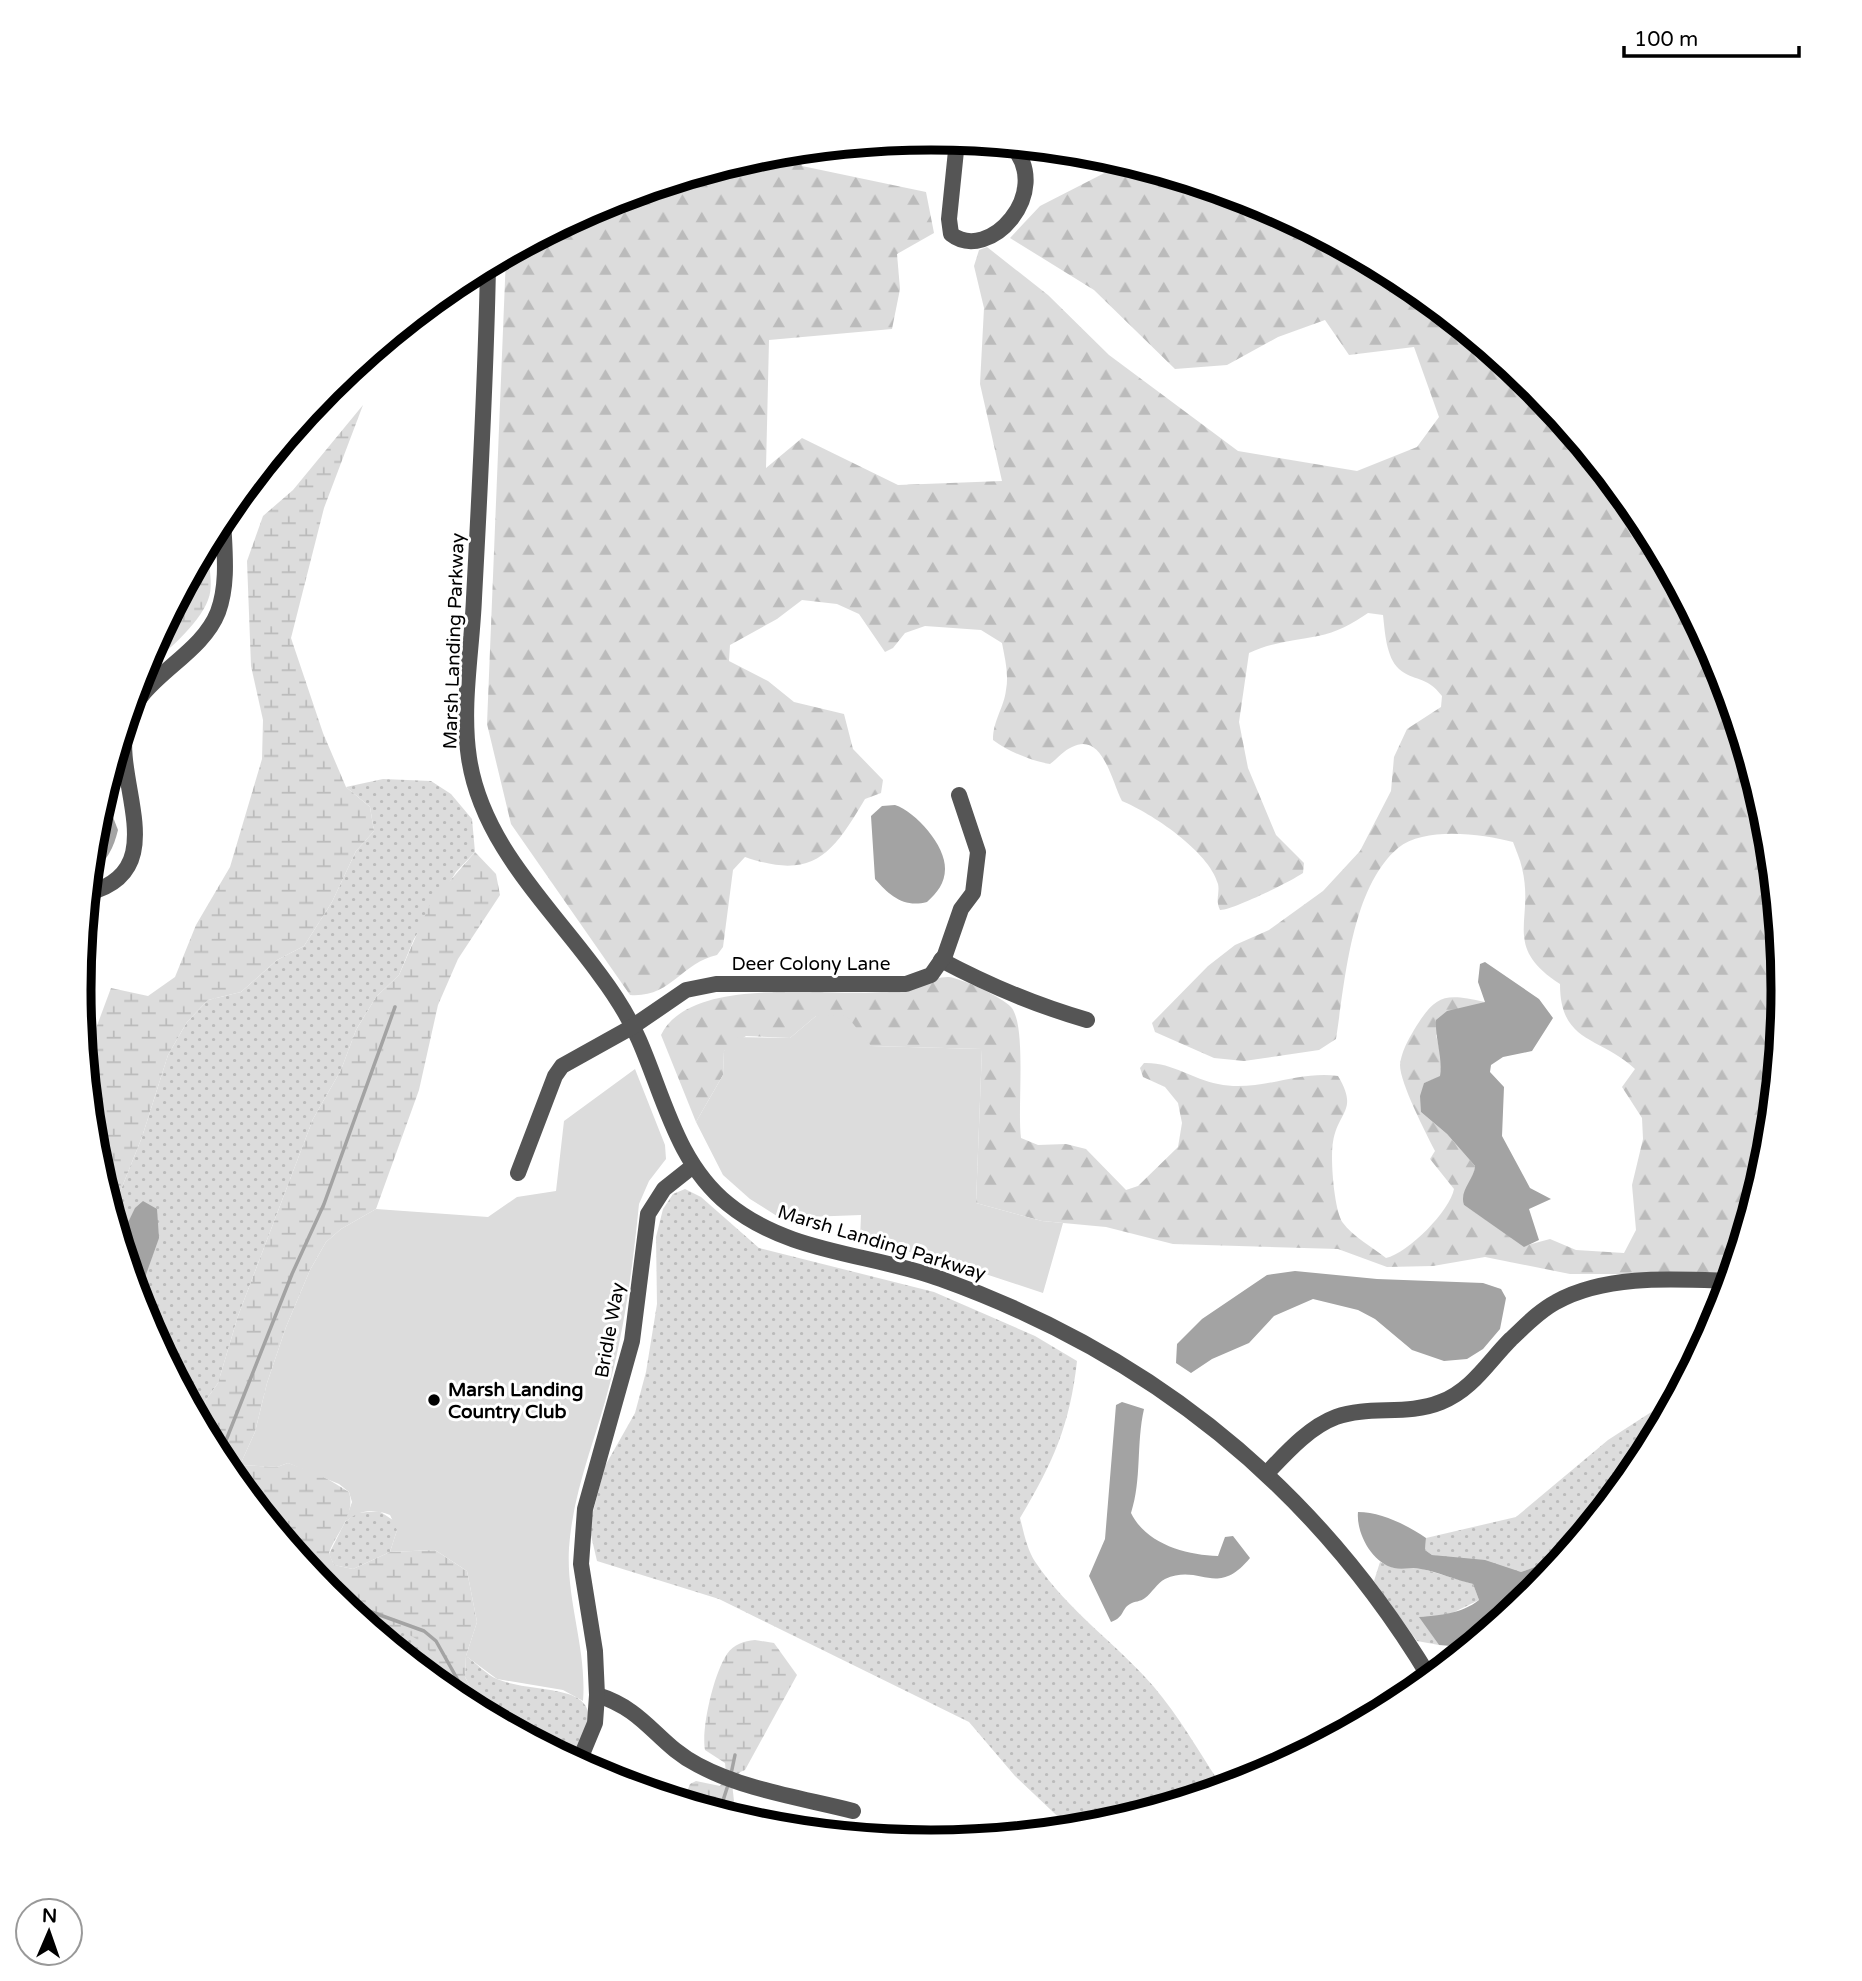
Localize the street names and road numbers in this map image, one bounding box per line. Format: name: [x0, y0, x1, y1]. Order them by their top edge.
street label: Marsh Landing Parkway: [439, 532, 469, 750]
street label: Deer Colony Lane: [732, 953, 890, 975]
street label: Marsh Landing Parkway: [775, 1201, 988, 1285]
street label: Bridle Way: [591, 1281, 629, 1380]

